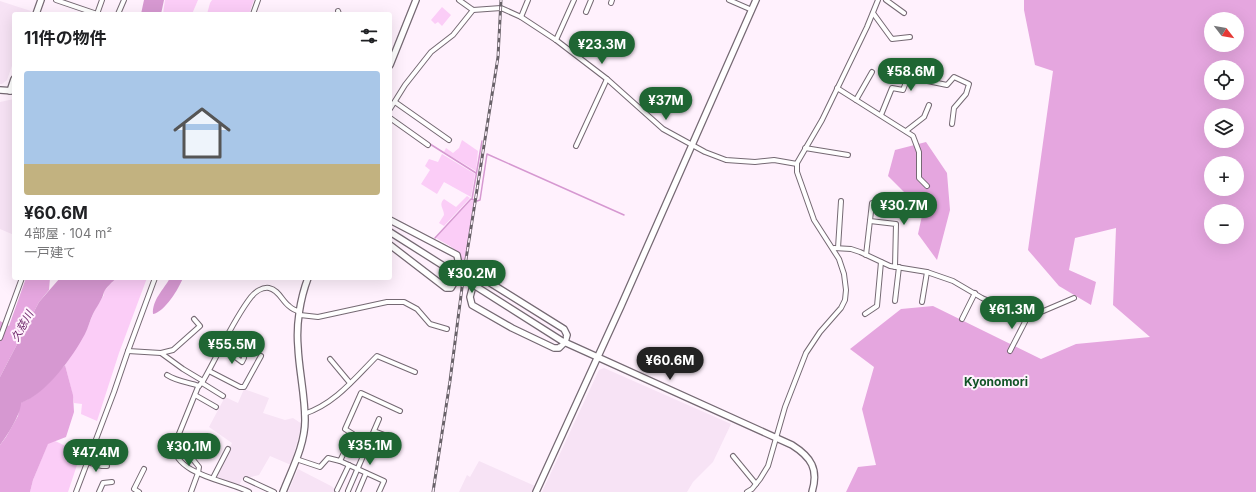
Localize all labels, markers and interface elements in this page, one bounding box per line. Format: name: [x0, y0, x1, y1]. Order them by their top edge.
north arrow: [1204, 12, 1244, 52]
map controls: [1204, 12, 1244, 244]
icon: filters: [358, 25, 380, 47]
text: 11件の物件: [24, 28, 107, 48]
pin: ¥23.3M: [569, 31, 635, 65]
text: ¥23.3M: [578, 36, 626, 52]
pin: ¥58.6M: [878, 58, 944, 92]
button: locate: [1204, 60, 1244, 100]
text: ¥58.6M: [887, 63, 935, 79]
pin: ¥37M: [642, 87, 690, 121]
text: ¥37M: [648, 92, 684, 108]
icon: home: [166, 97, 238, 169]
button: layers: [1204, 108, 1244, 148]
button: +: [1204, 156, 1244, 196]
pin: ¥30.7M: [871, 192, 937, 226]
text: ¥30.7M: [880, 197, 928, 213]
text: ¥60.6M: [24, 203, 88, 223]
button: −: [1204, 204, 1244, 244]
text: 4部屋 · 104 m²: [24, 225, 112, 241]
text: 一戸建て: [24, 244, 76, 260]
pin: ¥30.2M: [439, 260, 505, 294]
text: ¥30.2M: [448, 265, 496, 281]
pin: ¥61.3M: [979, 296, 1045, 330]
text: ¥61.3M: [989, 301, 1035, 317]
water label: 久慈川: [8, 307, 37, 344]
pin: ¥55.5M: [199, 331, 265, 365]
text: ¥55.5M: [208, 336, 256, 352]
pin: ¥60.6M: [637, 347, 703, 381]
text: ¥60.6M: [646, 352, 694, 368]
district label: Kyonomori: [964, 374, 1028, 389]
pin: ¥35.1M: [337, 432, 403, 466]
pin: ¥30.1M: [156, 433, 222, 467]
text: ¥35.1M: [348, 437, 392, 453]
text: ¥30.1M: [166, 438, 212, 454]
pin: ¥47.4M: [63, 439, 129, 473]
text: ¥47.4M: [72, 444, 120, 460]

